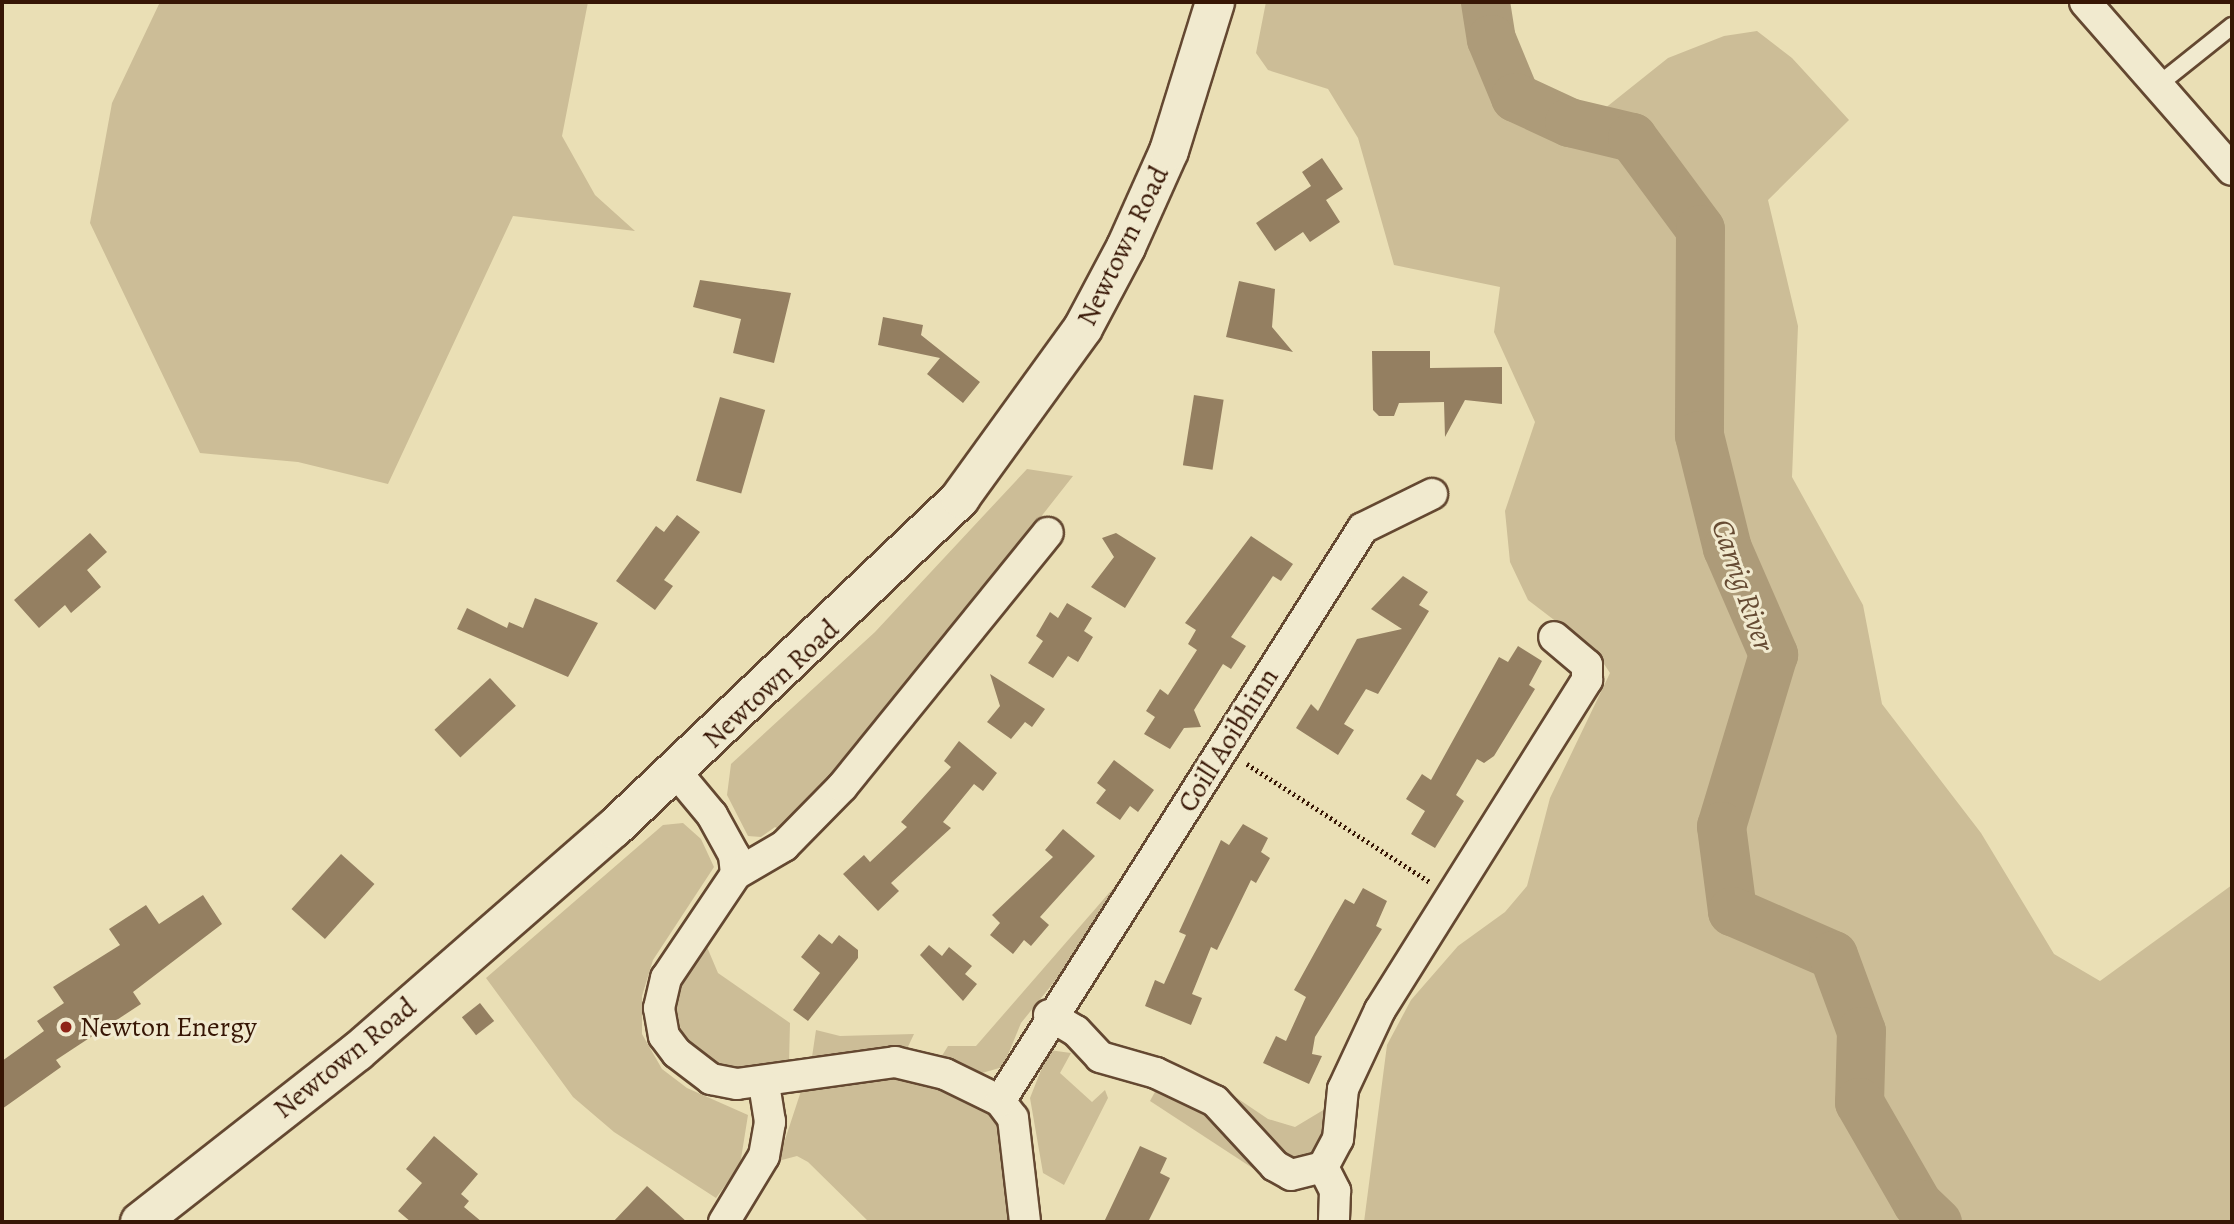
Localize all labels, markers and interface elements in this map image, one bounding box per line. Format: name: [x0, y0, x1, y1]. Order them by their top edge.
street label: Newtown Road: [1070, 161, 1176, 331]
water label: Carrig River: [1704, 514, 1782, 656]
street label: Newtown Road: [696, 613, 846, 755]
street label: Coill Aoibhinn: [1170, 662, 1286, 818]
street label: Newtown Road: [267, 990, 423, 1126]
place label: Newton Energy: [80, 1010, 257, 1044]
marker: Newton Energy: [58, 1019, 74, 1035]

